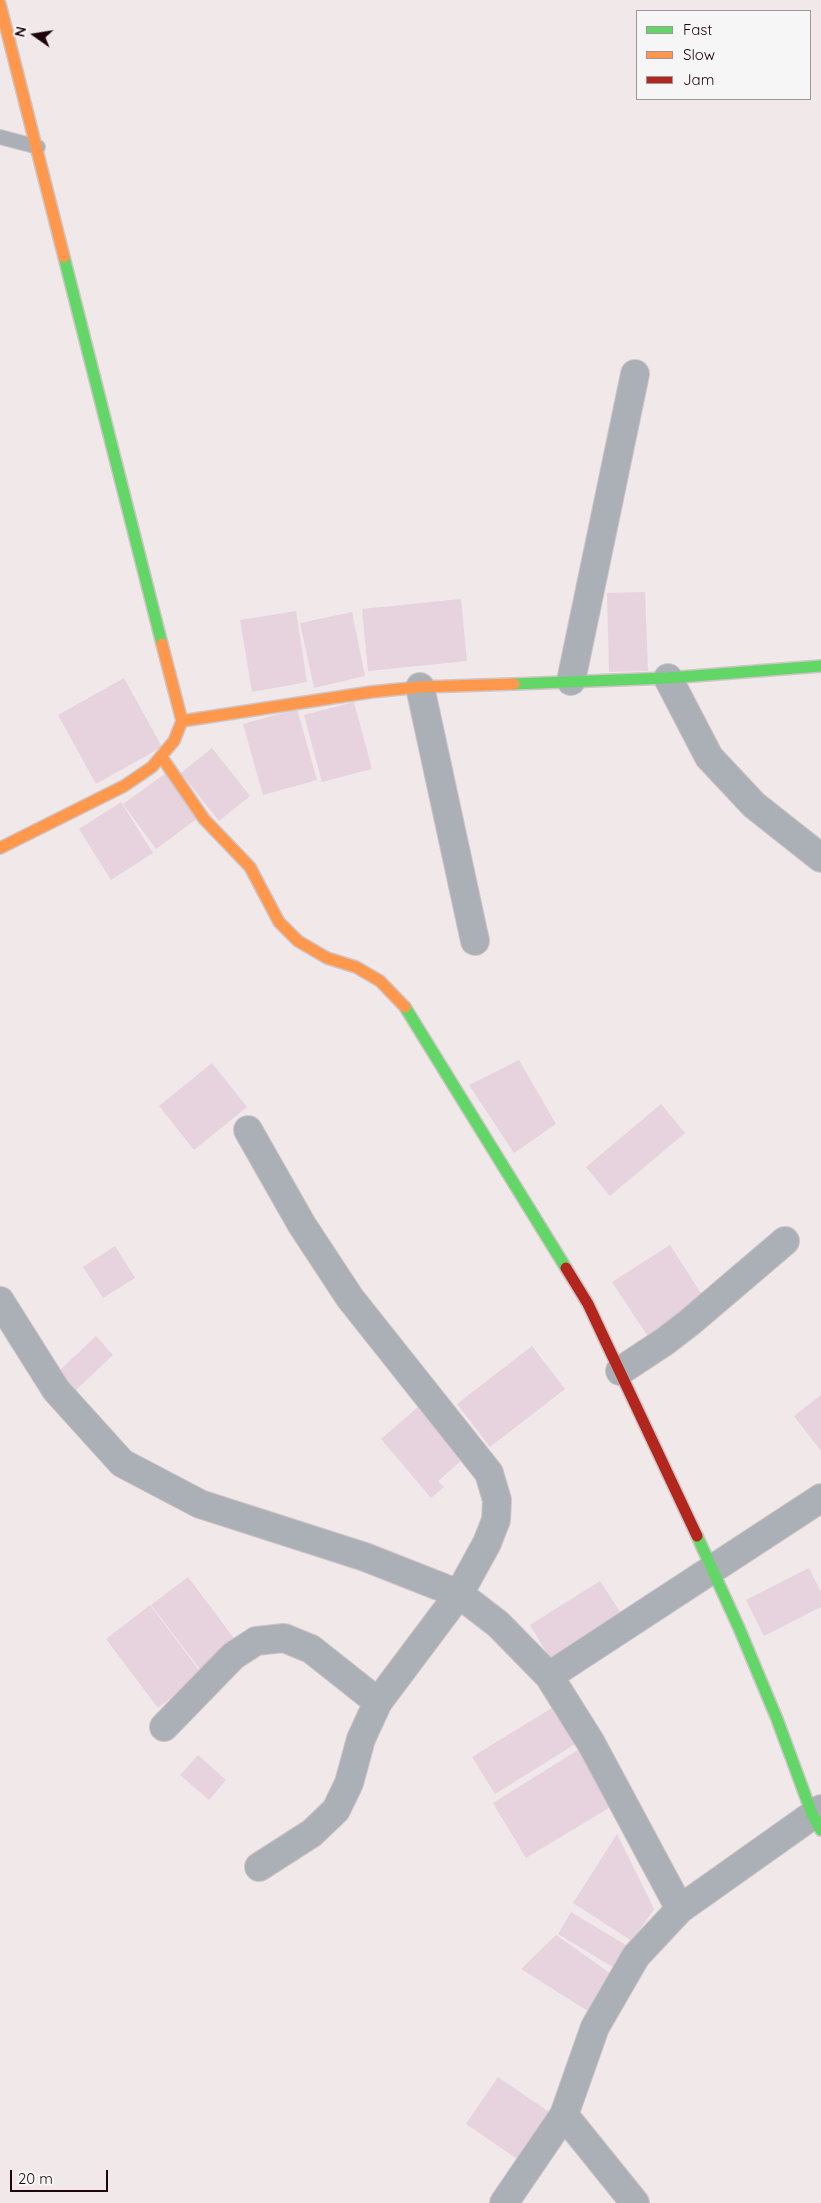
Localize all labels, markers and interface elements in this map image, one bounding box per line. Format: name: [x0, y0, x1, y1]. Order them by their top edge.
north arrow: [10, 10, 60, 60]
legend: [636, 10, 811, 100]
text: Fast: [683, 20, 712, 39]
text: N: [10, 25, 30, 39]
text: Slow: [683, 45, 715, 64]
text: Jam: [683, 70, 714, 89]
scale bar: [12, 2160, 110, 2192]
text: 20 m: [18, 2169, 53, 2188]

